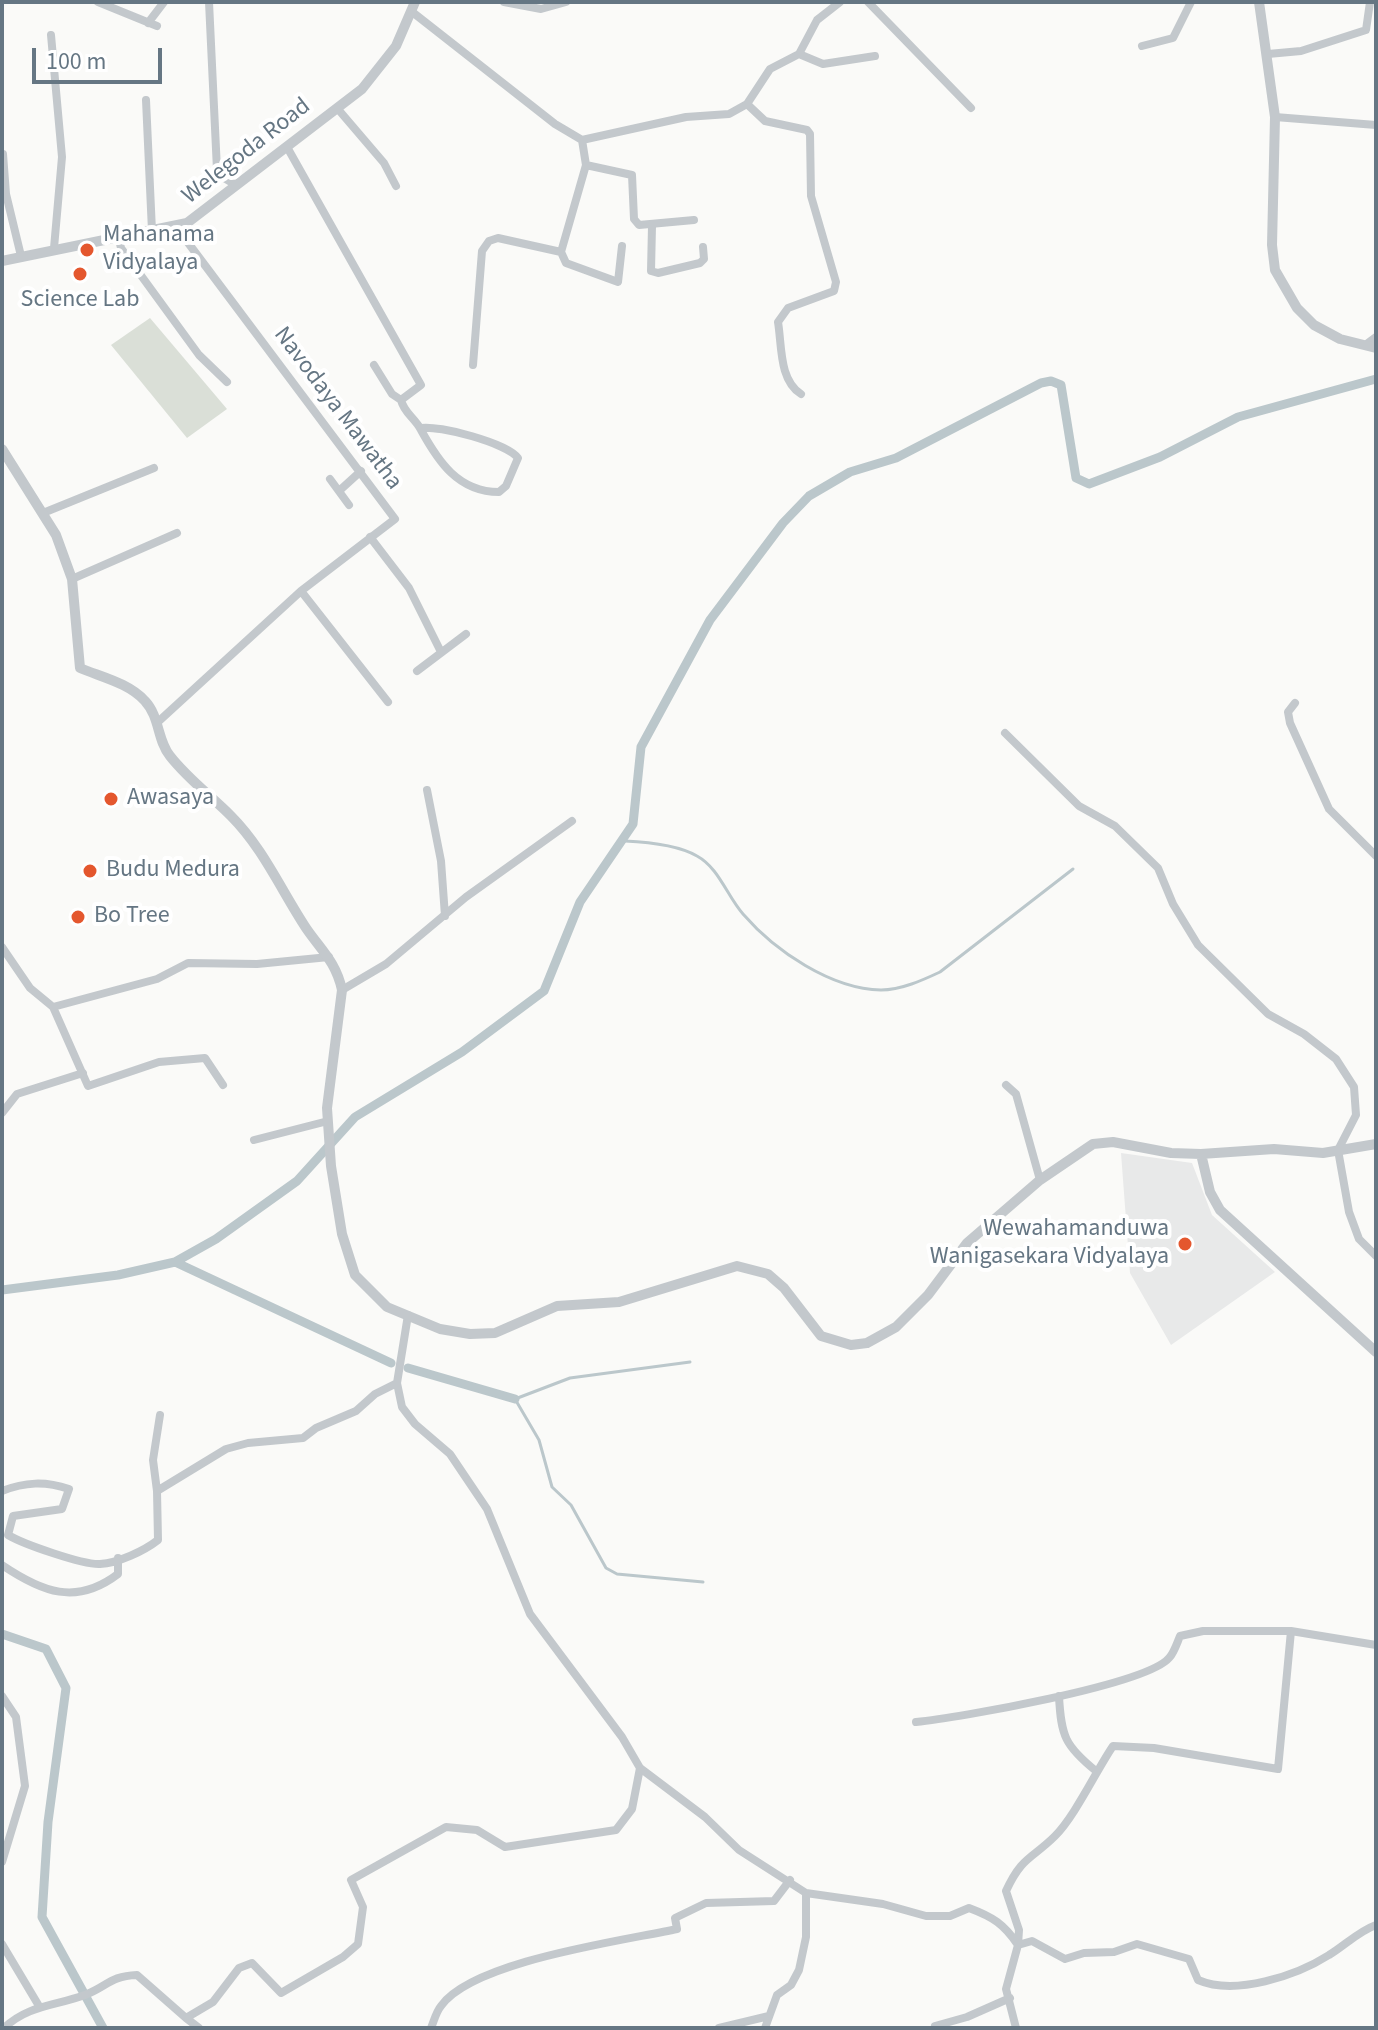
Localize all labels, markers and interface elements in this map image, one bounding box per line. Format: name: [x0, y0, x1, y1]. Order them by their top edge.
scale bar: [36, 32, 166, 82]
text: 100 m: [46, 44, 106, 79]
street label: Welegoda Road: [177, 93, 317, 211]
place label: Mahanama Vidyalaya: [103, 222, 215, 278]
marker: Mahanama Vidyalaya: [78, 241, 96, 259]
marker: Science Lab: [71, 265, 89, 283]
place label: Science Lab: [21, 287, 139, 315]
street label: Navodaya Mawatha: [266, 322, 408, 496]
place label: Awasaya: [127, 785, 214, 813]
marker: Awasaya: [102, 790, 120, 808]
place label: Budu Medura: [106, 857, 240, 885]
marker: Budu Medura: [81, 862, 99, 880]
place label: Bo Tree: [94, 903, 170, 931]
marker: Bo Tree: [69, 908, 87, 926]
place label: Wewahamanduwa Wanigasekara Vidyalaya: [930, 1216, 1169, 1272]
marker: Wewahamanduwa Wanigasekara Vidyalaya: [1176, 1235, 1194, 1253]

